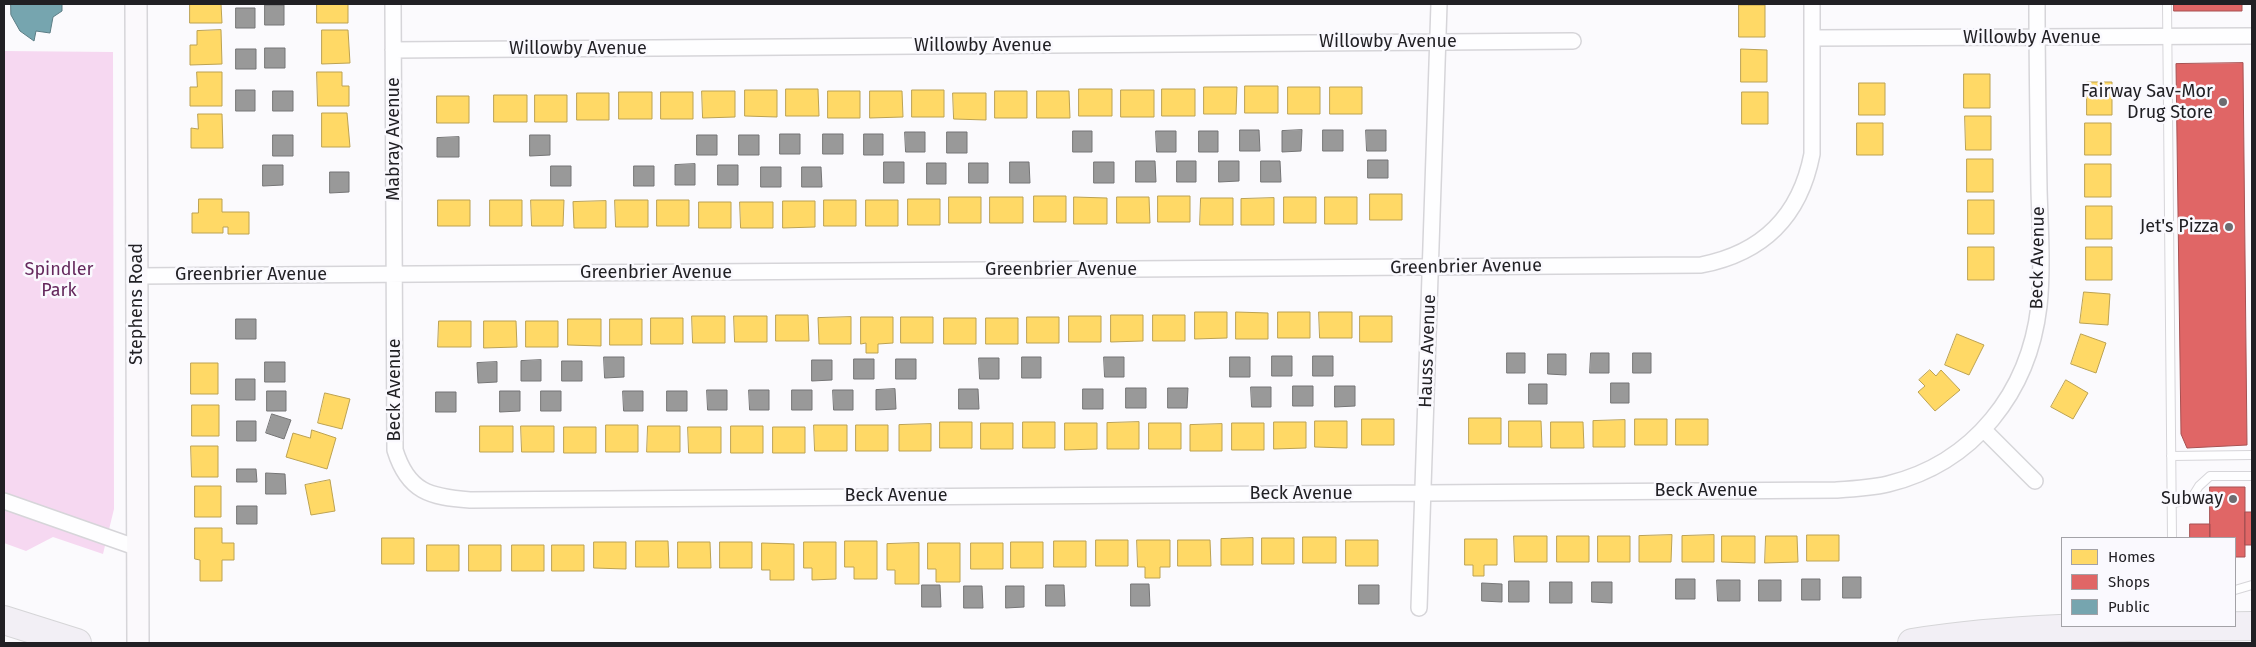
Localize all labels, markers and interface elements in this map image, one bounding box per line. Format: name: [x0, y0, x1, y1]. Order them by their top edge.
street label: Willowby Avenue: [1963, 27, 2101, 49]
street label: Willowby Avenue: [1319, 31, 1457, 53]
street label: Willowby Avenue: [914, 35, 1052, 57]
street label: Willowby Avenue: [509, 38, 647, 60]
street label: Mabray Avenue: [383, 77, 405, 201]
place label: Fairway Sav-Mor Drug Store: [2081, 81, 2213, 124]
marker: Fairway Sav-Mor Drug Store: [2217, 96, 2229, 108]
street label: Beck Avenue: [2026, 206, 2050, 310]
place label: Jet's Pizza: [2140, 216, 2219, 238]
marker: Jet's Pizza: [2223, 221, 2235, 233]
street label: Stephens Road: [126, 243, 148, 365]
street label: Greenbrier Avenue: [1390, 255, 1542, 279]
park label: Spindler Park: [25, 259, 93, 302]
street label: Greenbrier Avenue: [985, 259, 1137, 281]
street label: Greenbrier Avenue: [580, 262, 732, 284]
street label: Greenbrier Avenue: [175, 264, 327, 286]
street label: Hauss Avenue: [1415, 294, 1441, 408]
street label: Beck Avenue: [384, 338, 406, 442]
street label: Beck Avenue: [1654, 480, 1758, 502]
street label: Beck Avenue: [1249, 483, 1353, 505]
street label: Beck Avenue: [844, 485, 948, 507]
place label: Subway: [2161, 488, 2223, 510]
marker: Subway: [2227, 493, 2239, 505]
legend: [2061, 537, 2236, 627]
text: Homes: [2108, 548, 2155, 566]
text: Shops: [2108, 573, 2150, 591]
text: Public: [2108, 598, 2150, 616]

